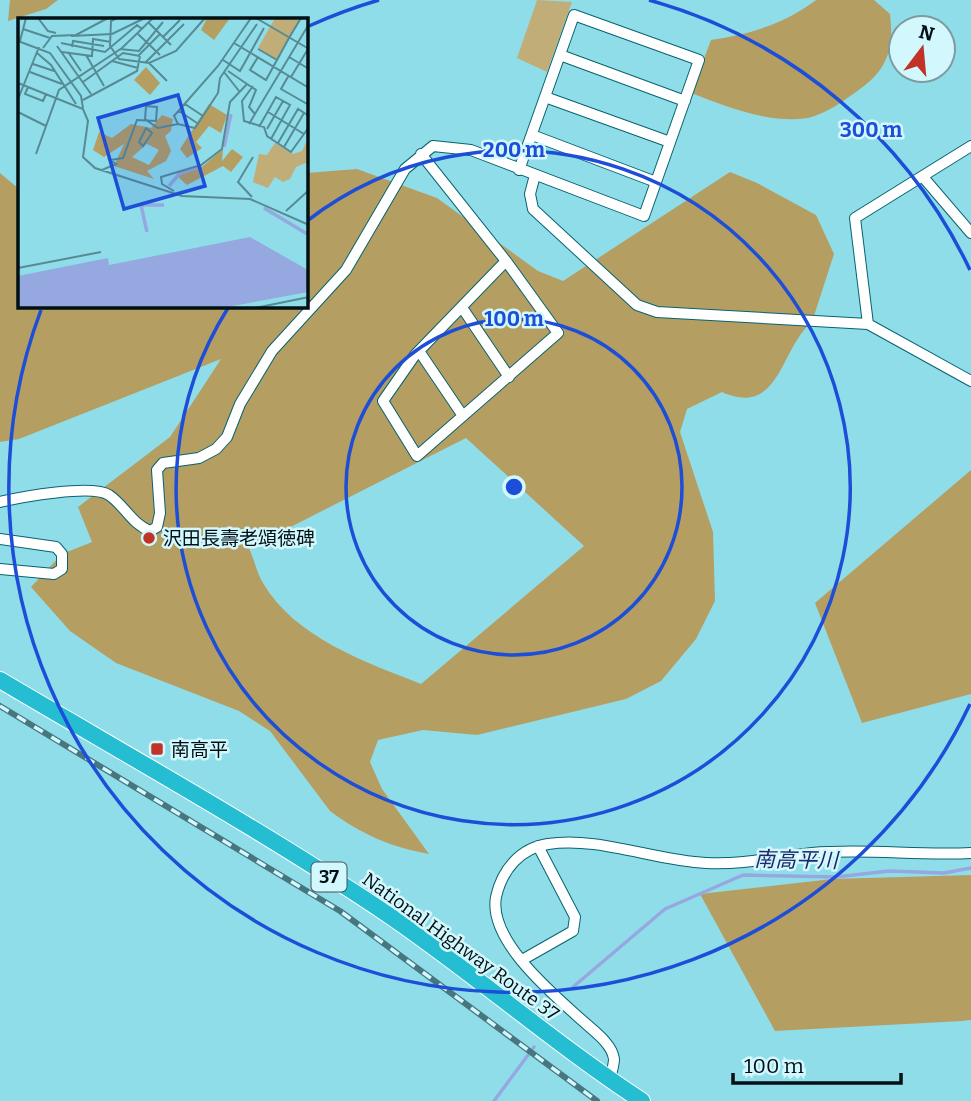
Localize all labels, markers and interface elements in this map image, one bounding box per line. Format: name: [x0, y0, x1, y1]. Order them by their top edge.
north arrow: [887, 14, 957, 84]
inset map: [18, 18, 308, 308]
text: N: [916, 20, 937, 46]
text: 300 m: [840, 117, 902, 143]
text: 200 m: [483, 137, 545, 163]
text: 100 m: [484, 306, 544, 332]
centre of rings: [502, 475, 526, 499]
place label: 沢田長壽老頌徳碑: [163, 527, 315, 550]
marker: 沢田長壽老頌徳碑: [141, 530, 157, 546]
place label: 南高平: [171, 738, 228, 761]
marker: 南高平: [149, 741, 165, 757]
water label: 南高平川: [754, 846, 840, 874]
road number: 37: [312, 862, 346, 892]
street label: National Highway Route 37: [358, 867, 564, 1026]
scale bar: [733, 1042, 901, 1086]
text: 100 m: [744, 1053, 804, 1079]

